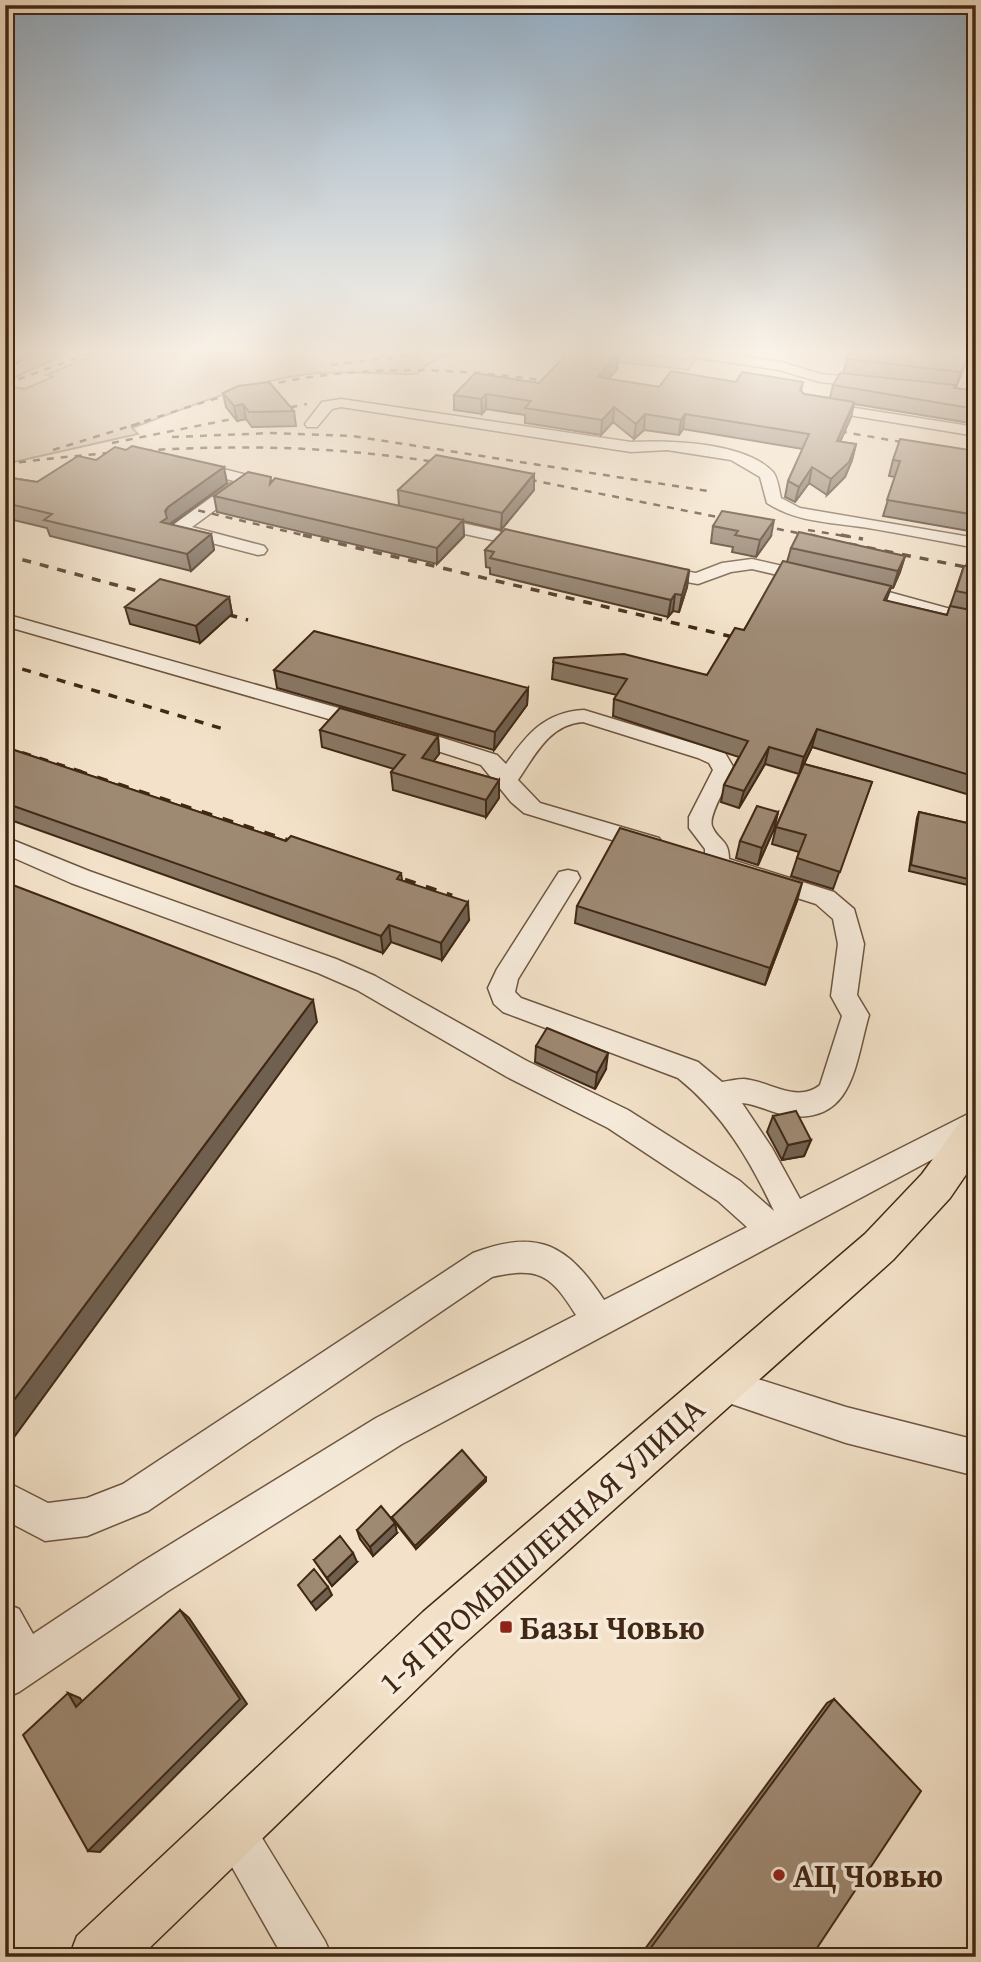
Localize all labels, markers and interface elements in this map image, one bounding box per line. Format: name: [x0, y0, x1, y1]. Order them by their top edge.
street label: 1-Я ПРОМЫШЛЕННАЯ УЛИЦА: [367, 1385, 715, 1705]
place label: Базы Човью: [520, 1603, 705, 1651]
marker: Базы Човью: [498, 1619, 514, 1635]
place label: АЦ Човью: [793, 1851, 943, 1899]
marker: АЦ Човью: [771, 1867, 787, 1883]

